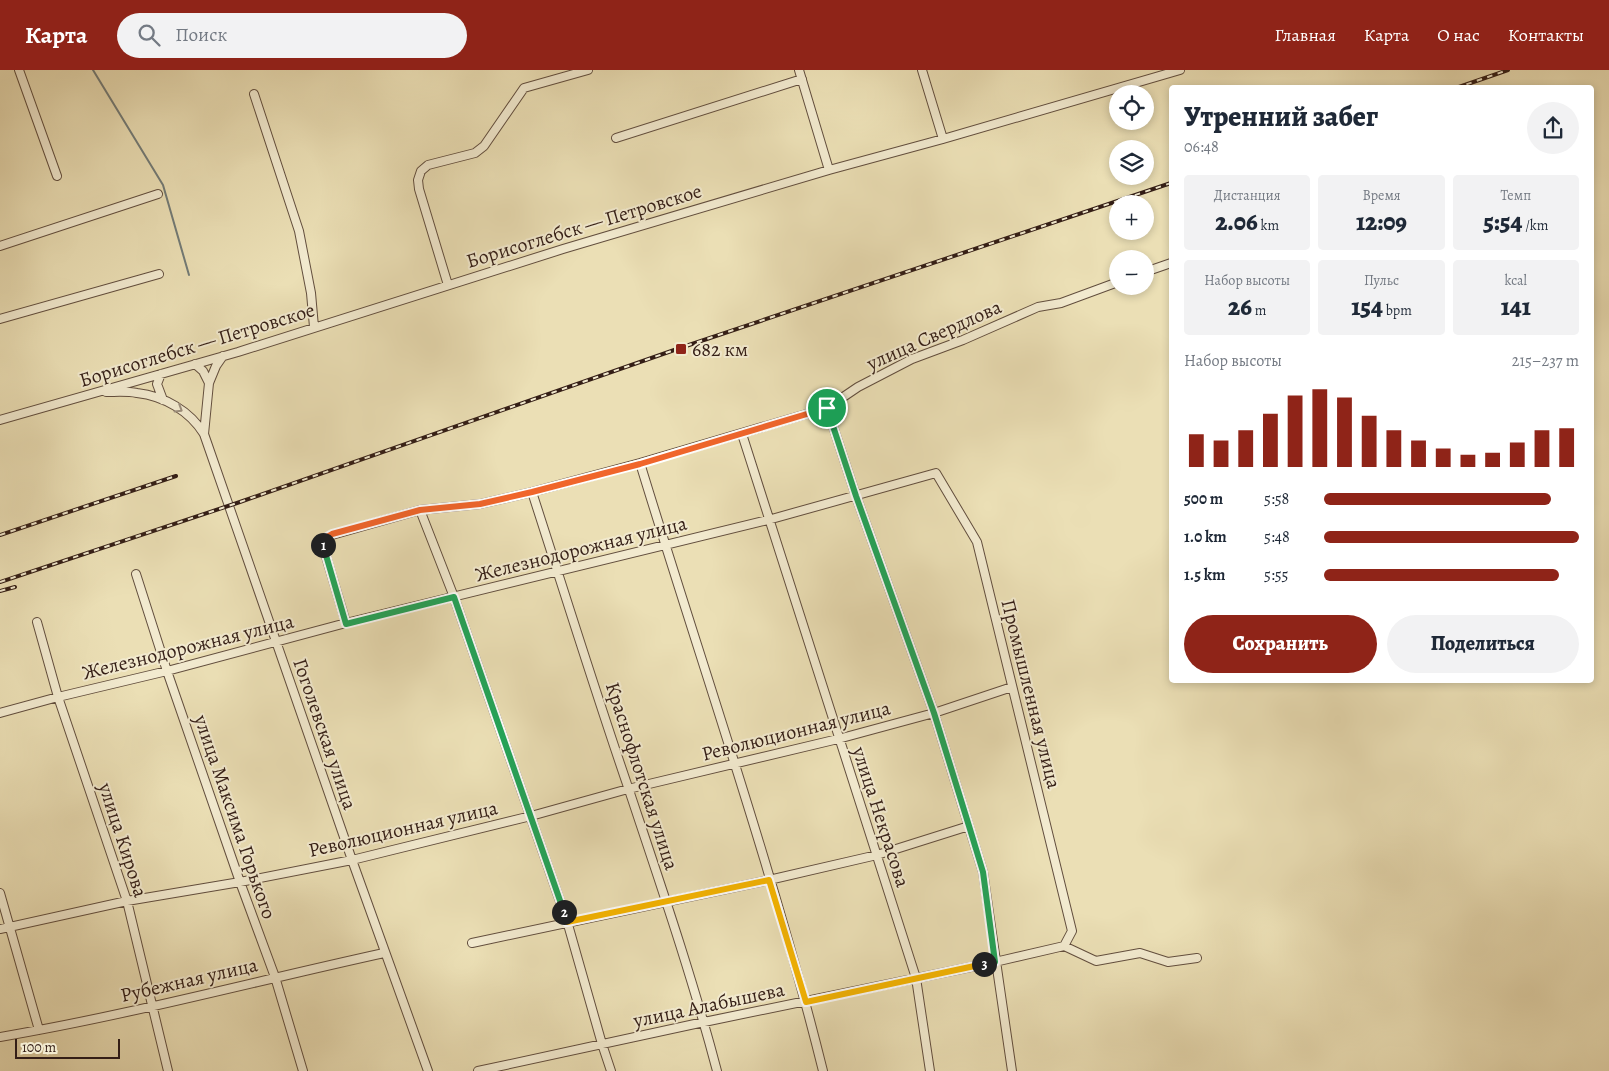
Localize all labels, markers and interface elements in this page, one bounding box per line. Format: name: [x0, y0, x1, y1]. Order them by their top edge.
search box: [117, 13, 467, 58]
text: Карта: [25, 19, 87, 51]
icon: search: [135, 21, 163, 49]
text: Поиск: [175, 22, 227, 48]
text: Главная: [1275, 23, 1336, 47]
text: Карта: [1364, 23, 1409, 47]
text: О нас: [1437, 23, 1480, 47]
text: Контакты: [1508, 23, 1584, 47]
map controls: [1109, 85, 1154, 295]
button: locate: [1109, 85, 1154, 130]
text: Утренний забег: [1184, 98, 1378, 136]
button: share: [1527, 102, 1579, 154]
text: 06:48: [1184, 136, 1219, 158]
button: layers: [1109, 140, 1154, 185]
street label: Борисоглебск — Петровское: [463, 177, 705, 275]
text: Дистанция: [1214, 186, 1281, 205]
text: Время: [1362, 186, 1401, 205]
text: Темп: [1501, 186, 1531, 205]
button: +: [1109, 195, 1154, 240]
text: 2.06: [1215, 205, 1258, 239]
text: 12:09: [1356, 205, 1407, 239]
text: 5:54: [1483, 205, 1522, 239]
text: km: [1258, 216, 1279, 235]
text: /km: [1522, 216, 1548, 235]
button: −: [1109, 250, 1154, 295]
text: Набор высоты: [1204, 271, 1290, 290]
text: Пульс: [1364, 271, 1399, 290]
text: kcal: [1505, 271, 1527, 290]
text: 26: [1228, 290, 1252, 324]
text: 154: [1351, 290, 1383, 324]
text: 141: [1501, 290, 1531, 324]
street label: улица Свердлова: [861, 293, 1006, 377]
street label: Борисоглебск — Петровское: [76, 296, 318, 394]
text: m: [1252, 301, 1266, 320]
text: bpm: [1383, 301, 1412, 320]
place label: 682 км: [692, 336, 748, 363]
marker: 682 км: [674, 342, 688, 356]
text: Набор высоты: [1184, 350, 1282, 372]
text: 215–237 m: [1512, 350, 1579, 372]
pin: [806, 387, 848, 429]
icon: arrive: [813, 394, 841, 422]
one-way arrow: [173, 402, 182, 412]
text: 500 m: [1184, 488, 1223, 510]
text: 5:58: [1264, 488, 1289, 510]
street label: Железнодорожная улица: [472, 509, 690, 588]
text: 1.0 km: [1184, 526, 1227, 548]
text: 5:48: [1264, 526, 1290, 548]
pin: 1: [310, 532, 336, 558]
text: 1: [321, 536, 326, 555]
text: 1.5 km: [1184, 564, 1225, 586]
text: 5:55: [1264, 564, 1288, 586]
street label: Промышленная улица: [994, 597, 1068, 792]
street label: Железнодорожная улица: [79, 607, 297, 686]
button: Сохранить: [1184, 615, 1377, 673]
button: Поделиться: [1387, 615, 1579, 673]
street label: Гоголевская улица: [286, 655, 364, 814]
street label: Краснофлотская улица: [599, 679, 685, 874]
street label: Революционная улица: [699, 694, 894, 768]
street label: улица Максима Горького: [187, 710, 283, 923]
street label: улица Некрасова: [845, 742, 917, 891]
street label: улица Кирова: [91, 778, 154, 901]
street label: Революционная улица: [306, 794, 501, 864]
pin: 2: [552, 900, 576, 924]
text: 2: [561, 903, 568, 922]
street label: Рубежная улица: [118, 951, 261, 1009]
pin: 3: [972, 952, 996, 976]
text: 3: [981, 955, 988, 974]
street label: улица Алабышева: [630, 976, 788, 1034]
scale bar: [15, 1036, 120, 1059]
text: 100 m: [22, 1038, 56, 1057]

